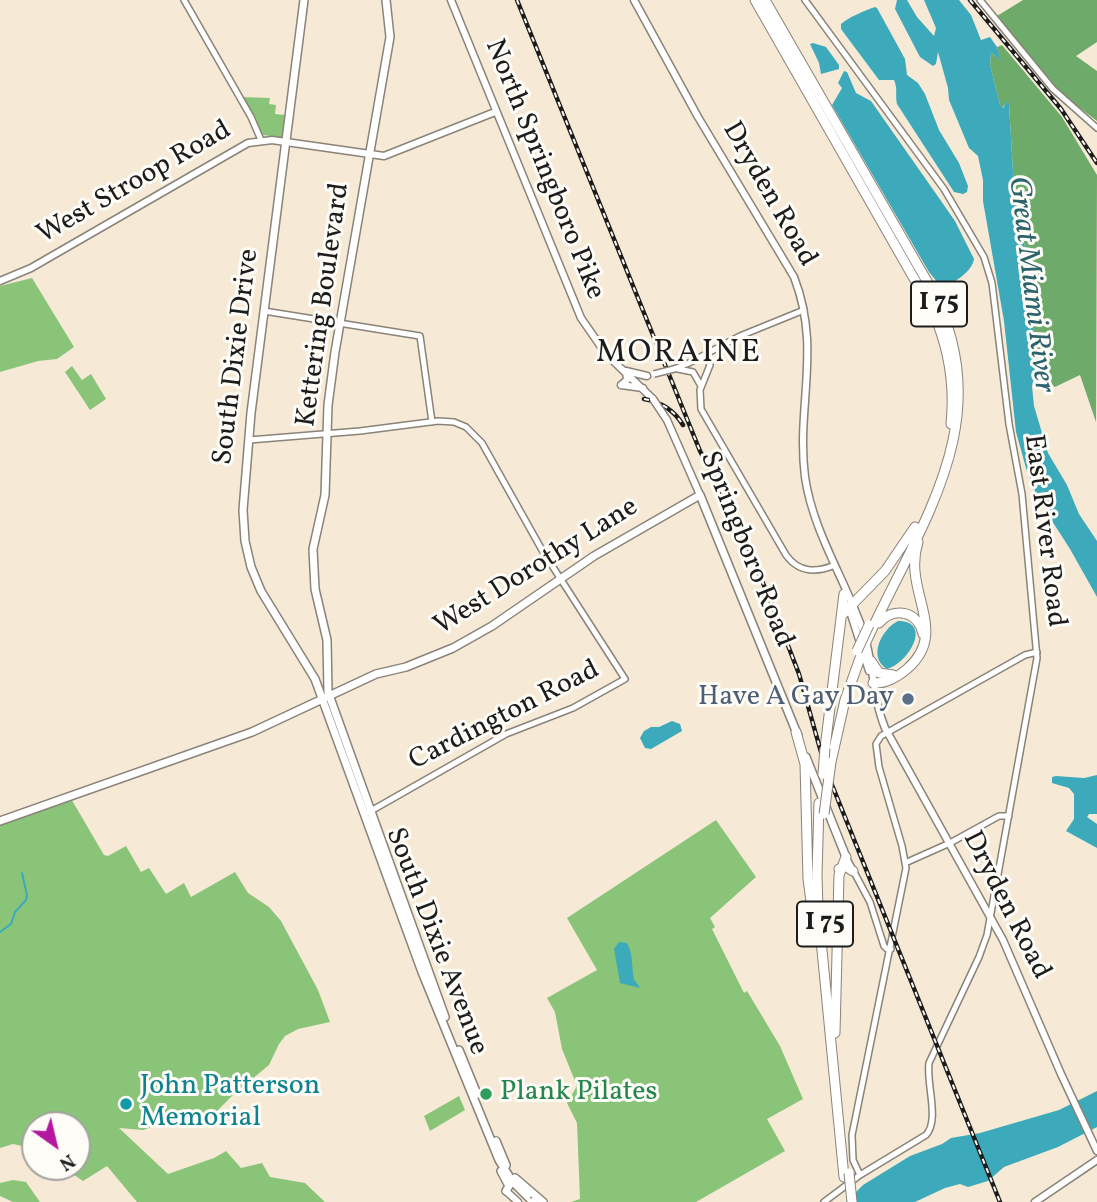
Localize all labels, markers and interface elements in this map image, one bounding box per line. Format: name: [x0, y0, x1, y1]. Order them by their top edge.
street label: North Springboro Pike: [475, 35, 611, 305]
street label: West Stroop Road: [32, 115, 238, 253]
street label: Dryden Road: [713, 117, 823, 273]
water label: Great Miami River: [998, 175, 1060, 395]
street label: Kettering Boulevard: [291, 181, 359, 429]
street label: South Dixie Drive: [208, 247, 268, 467]
road number: I 75: [911, 282, 967, 326]
district label: MORAINE: [597, 336, 761, 374]
street label: East River Road: [1014, 433, 1072, 629]
street label: Springboro Road: [690, 447, 800, 653]
street label: West Dorothy Lane: [429, 492, 645, 644]
street label: Cardington Road: [404, 655, 606, 779]
place label: Have A Gay Day: [698, 682, 894, 716]
marker: Have A Gay Day: [900, 691, 916, 707]
street label: South Dixie Avenue: [376, 824, 494, 1060]
street label: Dryden Road: [953, 826, 1057, 986]
road number: I 75: [797, 902, 853, 946]
place label: John Patterson Memorial: [140, 1071, 320, 1137]
place label: Plank Pilates: [500, 1077, 658, 1111]
marker: Plank Pilates: [478, 1086, 494, 1102]
marker: John Patterson Memorial: [118, 1096, 134, 1112]
north arrow: [21, 1111, 91, 1181]
text: N: [54, 1147, 80, 1176]

